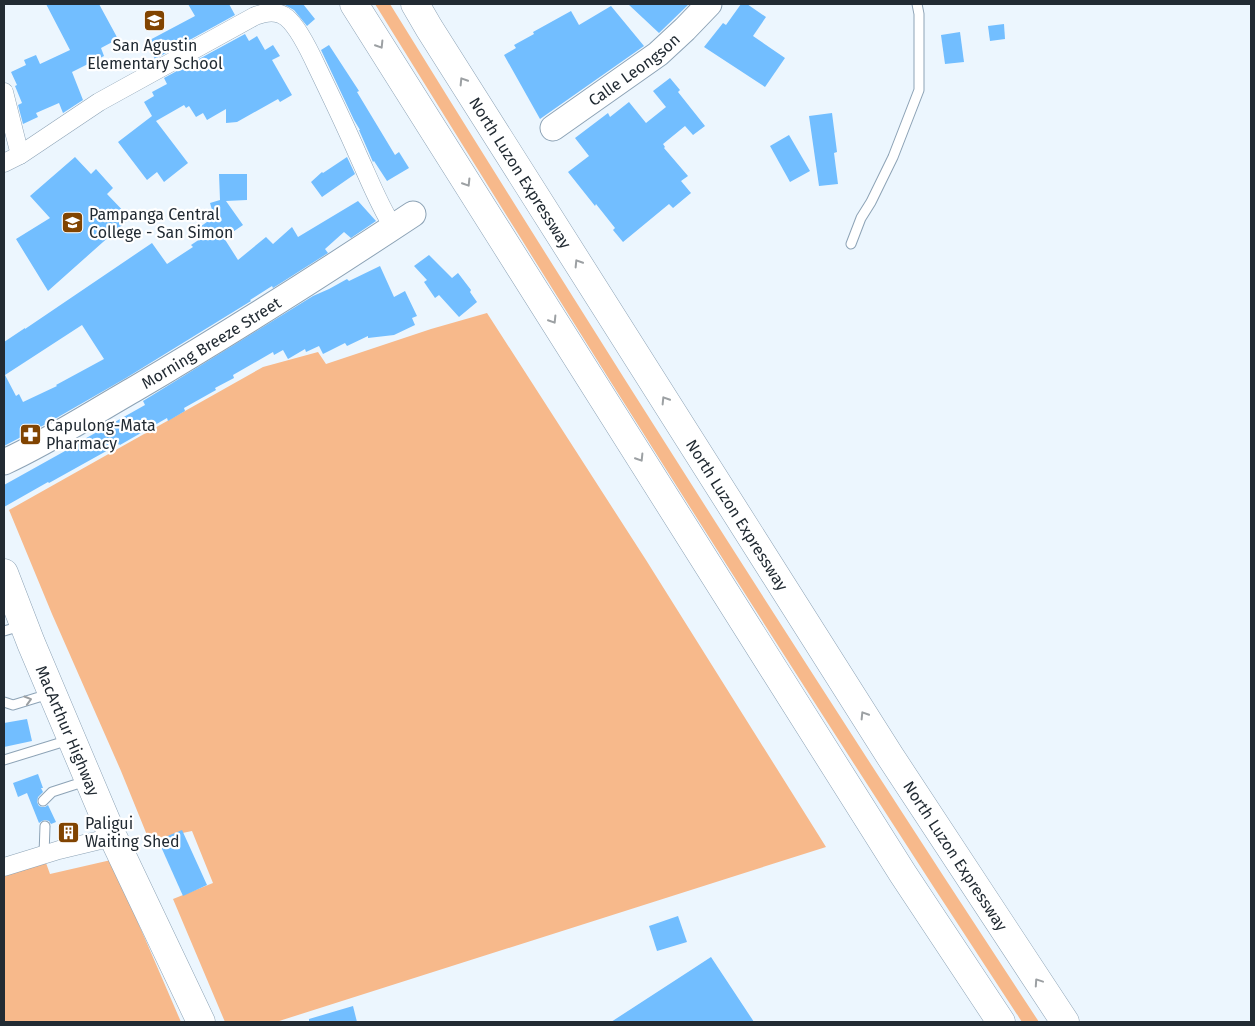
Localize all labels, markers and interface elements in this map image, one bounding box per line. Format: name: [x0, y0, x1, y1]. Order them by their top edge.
school or university icon: San Agustin Elementary School: [143, 9, 167, 33]
street label: Calle Leongson: [585, 30, 684, 110]
place label: San Agustin Elementary School: [87, 36, 223, 73]
one-way arrow: [374, 40, 383, 49]
one-way arrow: [460, 78, 469, 87]
street label: North Luzon Expressway: [465, 94, 575, 252]
one-way arrow: [460, 177, 470, 186]
place label: Pampanga Central College - San Simon: [89, 205, 233, 242]
school or university icon: Pampanga Central College - San Simon: [61, 211, 85, 235]
one-way arrow: [574, 259, 584, 268]
street label: Morning Breeze Street: [138, 293, 285, 393]
one-way arrow: [547, 315, 557, 324]
one-way arrow: [661, 397, 671, 406]
place label: Capulong-Mata Pharmacy: [46, 416, 156, 453]
pharmacy icon: Capulong-Mata Pharmacy: [18, 422, 42, 446]
street label: North Luzon Expressway: [682, 436, 792, 594]
one-way arrow: [634, 452, 643, 461]
street label: MacArthur Highway: [32, 663, 104, 799]
one-way arrow: [23, 696, 31, 706]
one-way arrow: [860, 711, 870, 720]
street label: North Luzon Expressway: [899, 778, 1011, 935]
place label: Paligui Waiting Shed: [85, 814, 180, 851]
building icon: Paligui Waiting Shed: [57, 820, 81, 844]
one-way arrow: [1035, 978, 1044, 987]

